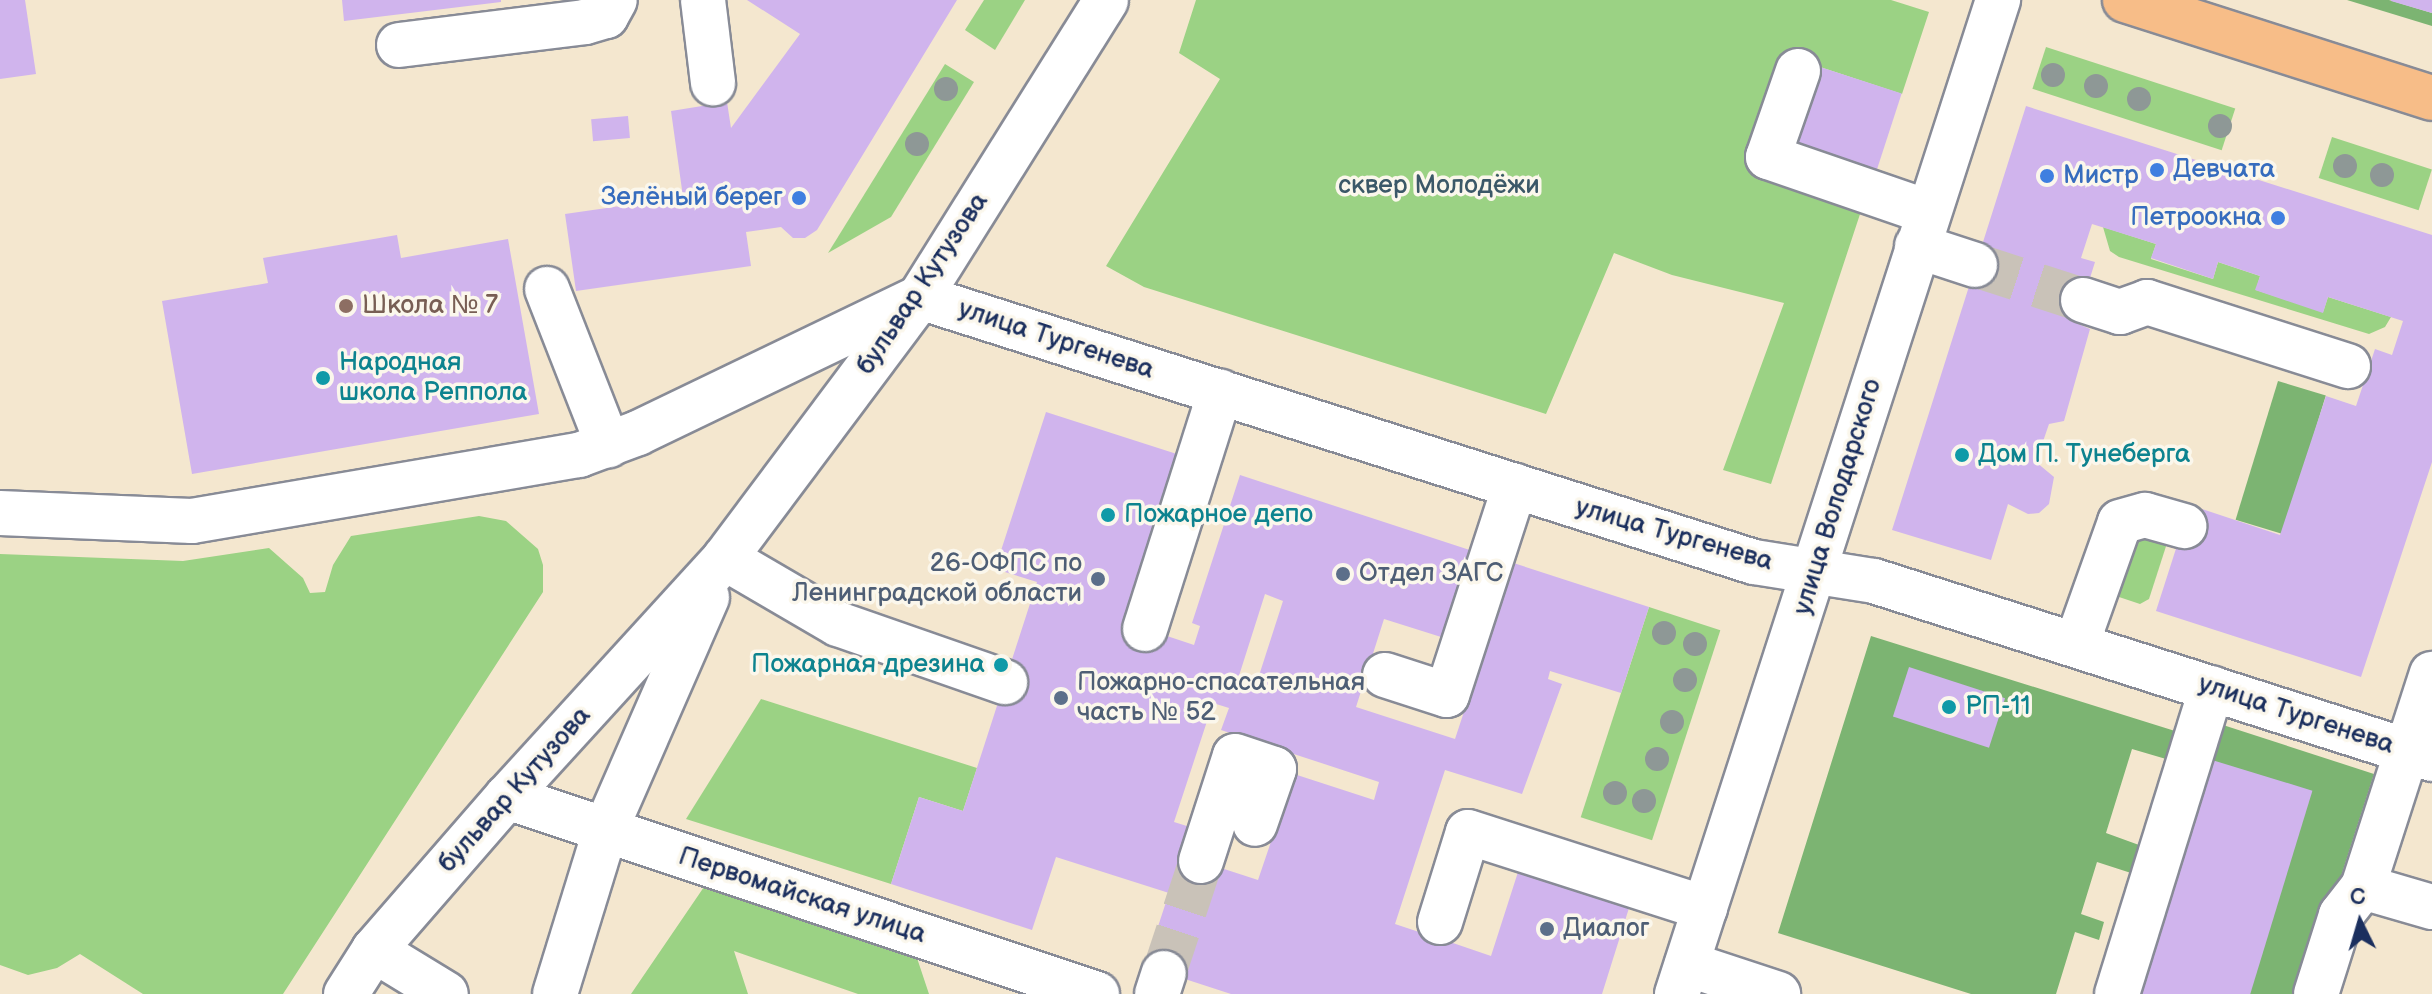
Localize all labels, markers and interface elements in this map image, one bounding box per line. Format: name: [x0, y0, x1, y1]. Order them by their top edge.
place label: Девчата: [2173, 154, 2275, 186]
place label: Мистр: [2063, 160, 2139, 192]
marker: Девчата: [2148, 161, 2166, 179]
marker: Мистр: [2038, 167, 2056, 185]
park label: сквер Молодёжи: [1338, 170, 1540, 202]
place label: Зелёный берег: [601, 182, 783, 214]
street label: бульвар Кутузова: [851, 187, 995, 381]
marker: Зелёный берег: [790, 189, 808, 207]
place label: Петроокна: [2130, 202, 2262, 234]
marker: Петроокна: [2269, 209, 2287, 227]
place label: Школа № 7: [362, 290, 499, 322]
street label: улица Тургенева: [954, 294, 1158, 386]
marker: Школа № 7: [337, 297, 355, 315]
place label: Народная школа Реппола: [339, 347, 527, 408]
marker: Народная школа Реппола: [314, 369, 332, 387]
street label: улица Володарского: [1787, 375, 1889, 619]
place label: Дом П. Тунеберга: [1978, 439, 2190, 471]
marker: Дом П. Тунеберга: [1953, 446, 1971, 464]
street label: улица Тургенева: [1572, 492, 1776, 578]
place label: Пожарное депо: [1124, 499, 1313, 531]
marker: Пожарное депо: [1099, 506, 1117, 524]
place label: 26-ОФПС по Ленинградской области: [792, 548, 1082, 610]
place label: Отдел ЗАГС: [1359, 558, 1503, 590]
marker: Отдел ЗАГС: [1334, 565, 1352, 583]
marker: 26-ОФПС по Ленинградской области: [1089, 570, 1107, 588]
place label: Пожарная дрезина: [751, 649, 985, 681]
marker: Пожарная дрезина: [992, 656, 1010, 674]
place label: Пожарно-спасательная часть № 52: [1077, 667, 1365, 728]
street label: улица Тургенева: [2194, 669, 2398, 761]
marker: Пожарно-спасательная часть № 52: [1052, 689, 1070, 707]
place label: РП-11: [1965, 691, 2031, 723]
marker: РП-11: [1940, 698, 1958, 716]
street label: бульвар Кутузова: [432, 701, 598, 879]
street label: Первомайская улица: [674, 841, 930, 951]
north arrow: [2320, 882, 2400, 962]
text: С: [2349, 883, 2367, 912]
place label: Диалог: [1563, 913, 1650, 945]
marker: Диалог: [1538, 920, 1556, 938]

